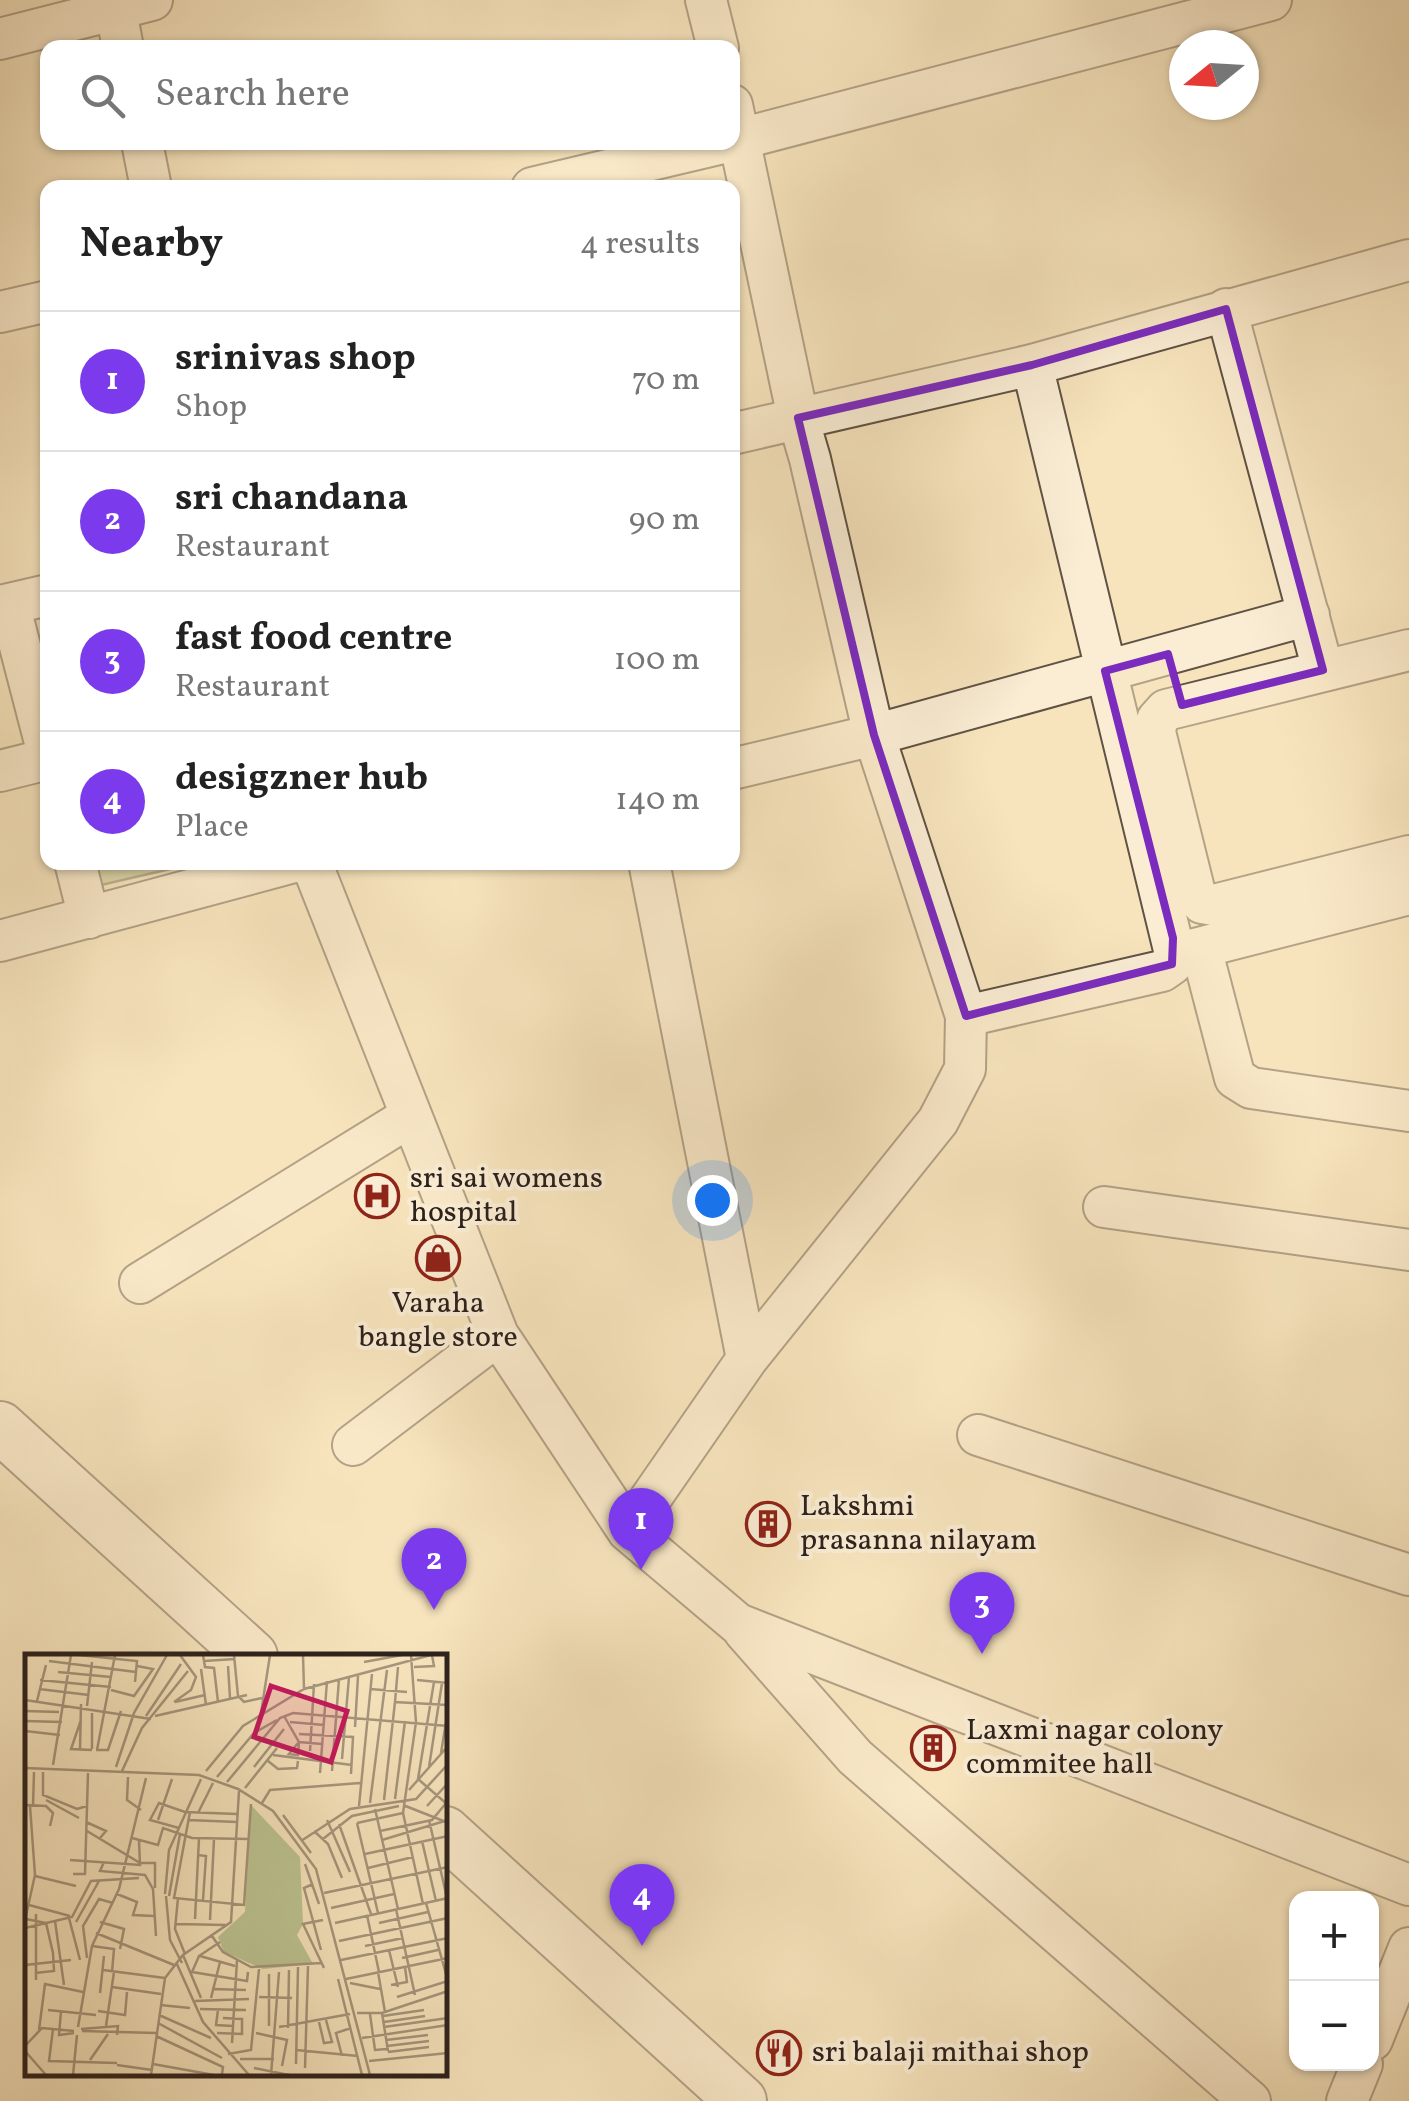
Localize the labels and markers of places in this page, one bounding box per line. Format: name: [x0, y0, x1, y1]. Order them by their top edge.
place label: sri sai womens hospital: [410, 1158, 603, 1234]
hospital icon: sri sai womens hospital: [354, 1173, 400, 1219]
shop icon: Varaha bangle store: [415, 1235, 461, 1281]
place label: Varaha bangle store: [358, 1283, 518, 1359]
place label: Lakshmi prasanna nilayam: [800, 1486, 1037, 1562]
pin: 1: [608, 1488, 674, 1570]
building icon: Lakshmi prasanna nilayam: [745, 1501, 791, 1547]
pin: 2: [402, 1528, 466, 1610]
pin: 3: [950, 1572, 1014, 1654]
place label: Laxmi nagar colony commitee hall: [966, 1710, 1223, 1786]
building icon: Laxmi nagar colony commitee hall: [910, 1725, 956, 1771]
pin: 4: [610, 1864, 674, 1946]
restaurant icon: sri balaji mithai shop: [756, 2030, 802, 2076]
place label: sri balaji mithai shop: [812, 2032, 1089, 2074]

